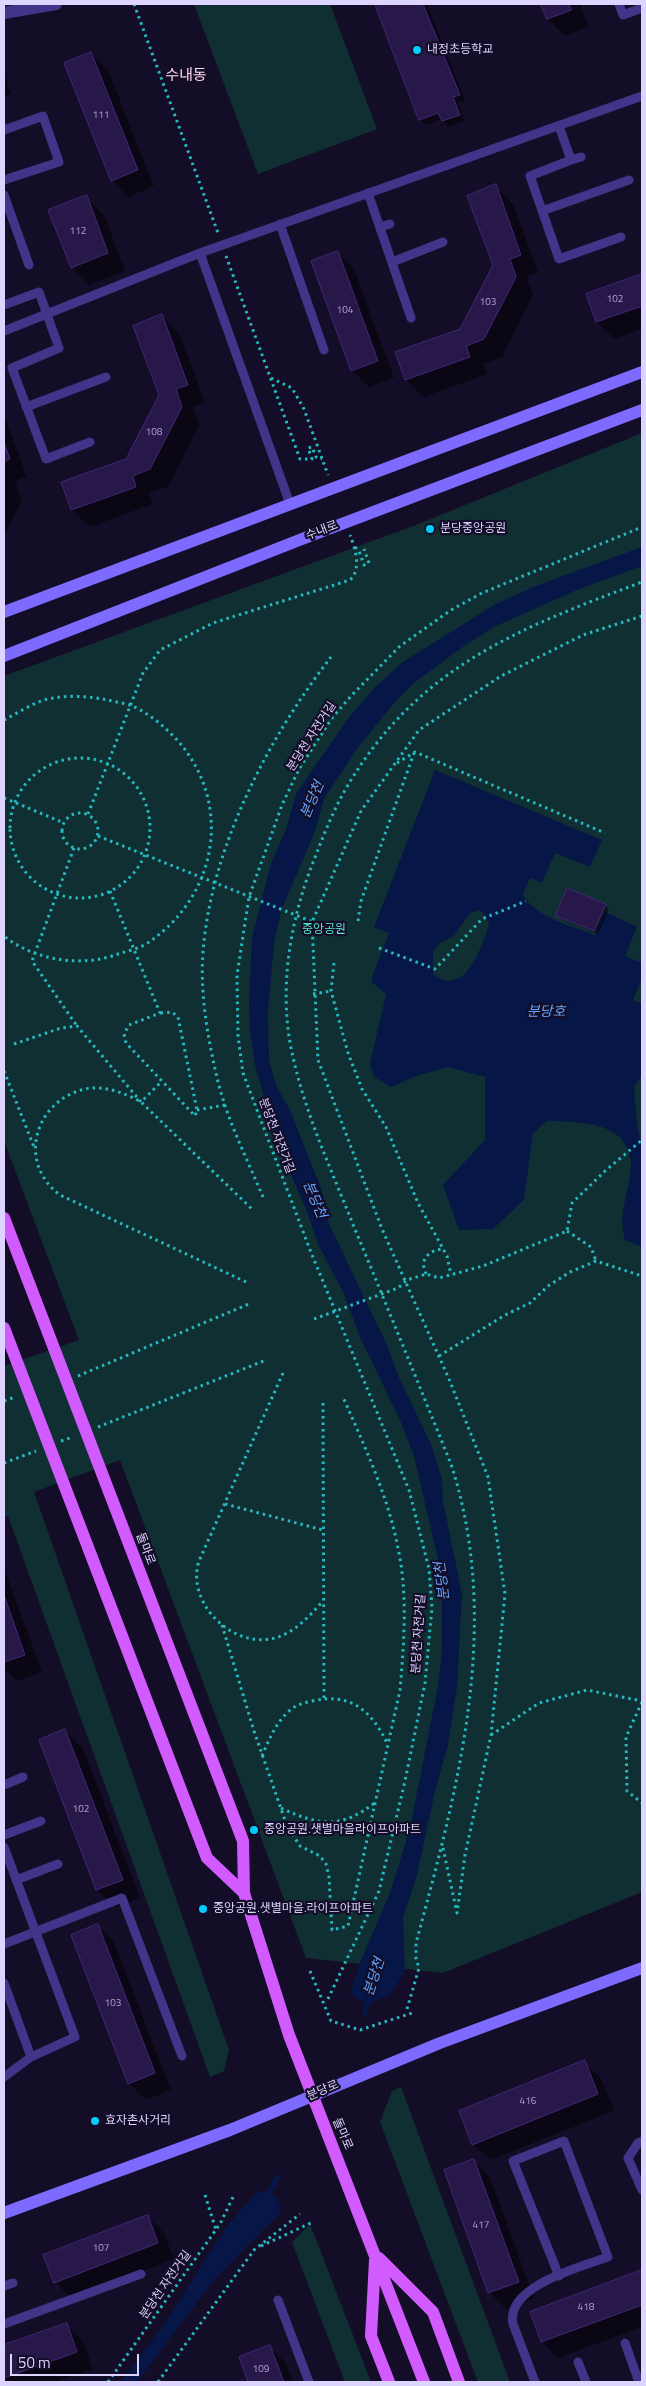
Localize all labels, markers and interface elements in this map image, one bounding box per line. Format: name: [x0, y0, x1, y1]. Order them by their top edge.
place label: 내정초등학교: [427, 43, 493, 57]
marker: 내정초등학교: [411, 44, 423, 56]
district label: 수내동: [165, 67, 207, 85]
house number: 111: [93, 110, 109, 122]
house number: 112: [70, 226, 86, 238]
house number: 102: [607, 294, 623, 306]
house number: 103: [480, 297, 496, 309]
house number: 104: [337, 305, 353, 317]
house number: 108: [146, 427, 162, 439]
street label: 수내로: [304, 518, 340, 544]
place label: 분당중앙공원: [440, 522, 506, 536]
marker: 분당중앙공원: [424, 523, 436, 535]
street label: 분당천 자전거길: [284, 700, 340, 774]
water label: 분당천: [298, 779, 328, 821]
park label: 중앙공원: [302, 923, 346, 937]
water label: 분당호: [527, 1005, 565, 1021]
street label: 분당천 자전거길: [255, 1096, 297, 1176]
water label: 분당천: [299, 1179, 329, 1221]
street label: 돌마로: [132, 1531, 158, 1567]
water label: 분당천: [432, 1561, 454, 1601]
street label: 분당천 자전거길: [409, 1594, 429, 1674]
house number: 102: [73, 1804, 89, 1816]
place label: 중앙공원.샛별마을라이프아파트: [264, 1823, 421, 1837]
marker: 중앙공원.샛별마을라이프아파트: [248, 1824, 260, 1836]
place label: 중앙공원.샛별마을.라이프아파트: [213, 1902, 373, 1916]
marker: 중앙공원.샛별마을.라이프아파트: [197, 1903, 209, 1915]
water label: 분당천: [361, 1956, 389, 1998]
house number: 103: [105, 1998, 121, 2010]
street label: 분당로: [305, 2078, 341, 2104]
house number: 416: [520, 2096, 536, 2108]
place label: 효자촌사거리: [105, 2114, 171, 2128]
marker: 효자촌사거리: [89, 2115, 101, 2127]
street label: 돌마로: [329, 2116, 355, 2152]
house number: 417: [473, 2220, 489, 2232]
house number: 107: [93, 2243, 109, 2255]
street label: 분당천 자전거길: [137, 2248, 195, 2322]
house number: 418: [578, 2302, 594, 2314]
scale bar: [12, 2344, 141, 2376]
text: 50 m: [18, 2351, 51, 2374]
house number: 109: [253, 2364, 269, 2376]

